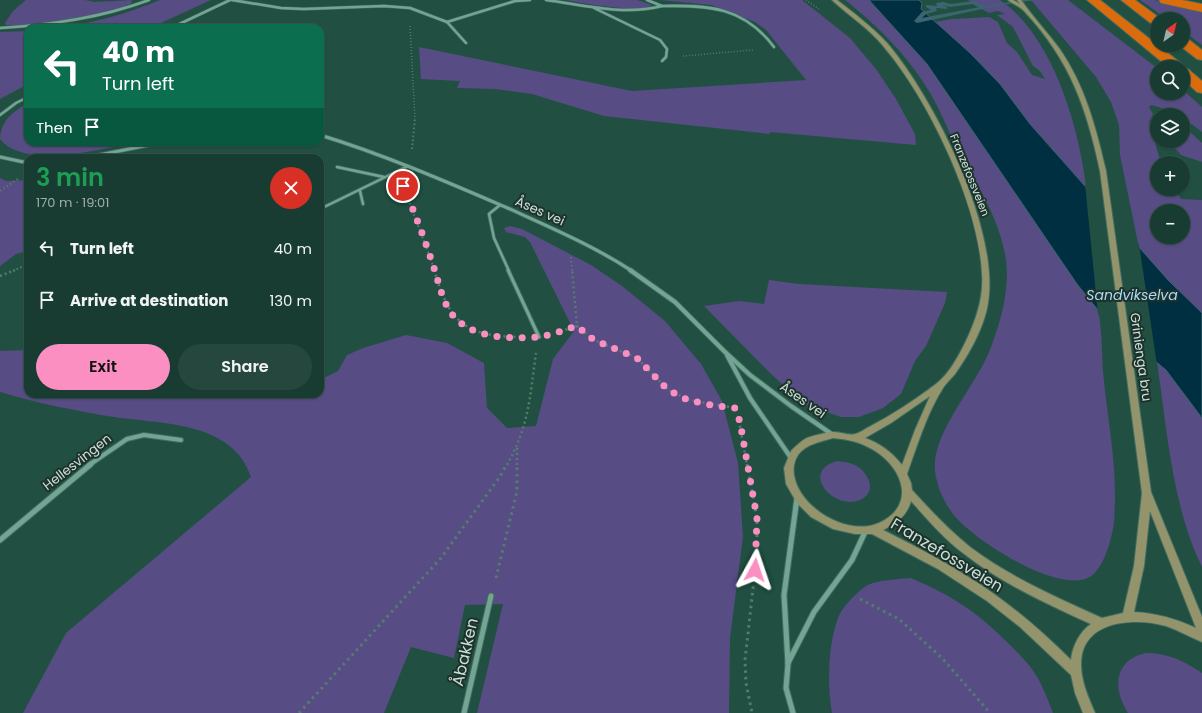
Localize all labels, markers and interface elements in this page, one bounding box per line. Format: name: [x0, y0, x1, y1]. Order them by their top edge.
north arrow: [1150, 12, 1190, 52]
map controls: [1150, 12, 1190, 244]
text: 40 m: [102, 33, 175, 72]
icon: left: [36, 40, 88, 92]
button: search: [1150, 60, 1190, 100]
text: Turn left: [102, 71, 174, 96]
button: layers: [1150, 108, 1190, 148]
icon: arrive: [81, 116, 103, 138]
text: Then: [36, 117, 73, 138]
street label: Franzefossveien: [946, 131, 994, 219]
button: +: [1150, 156, 1190, 196]
text: 3 min: [36, 161, 104, 194]
button: close: [270, 167, 312, 209]
pin: [386, 169, 420, 203]
icon: arrive: [392, 175, 414, 197]
street label: Åses vei: [512, 192, 568, 230]
text: 170 m · 19:01: [36, 193, 109, 212]
button: −: [1150, 204, 1190, 244]
icon: left: [36, 237, 58, 259]
text: Turn left: [70, 238, 134, 259]
text: 40 m: [274, 238, 312, 259]
water label: Sandvikselva: [1086, 285, 1178, 305]
icon: arrive: [36, 289, 58, 311]
text: Arrive at destination: [70, 290, 228, 311]
text: 130 m: [269, 290, 312, 311]
street label: Grinienga bru: [1125, 312, 1157, 402]
button: Exit: [36, 344, 170, 390]
button: Share: [178, 344, 312, 390]
street label: Åses vei: [776, 377, 830, 423]
street label: Hellesvingen: [39, 429, 115, 495]
street label: Franzefossveien: [886, 512, 1008, 598]
position arrow: [734, 549, 776, 591]
street label: Åbakken: [446, 616, 484, 688]

